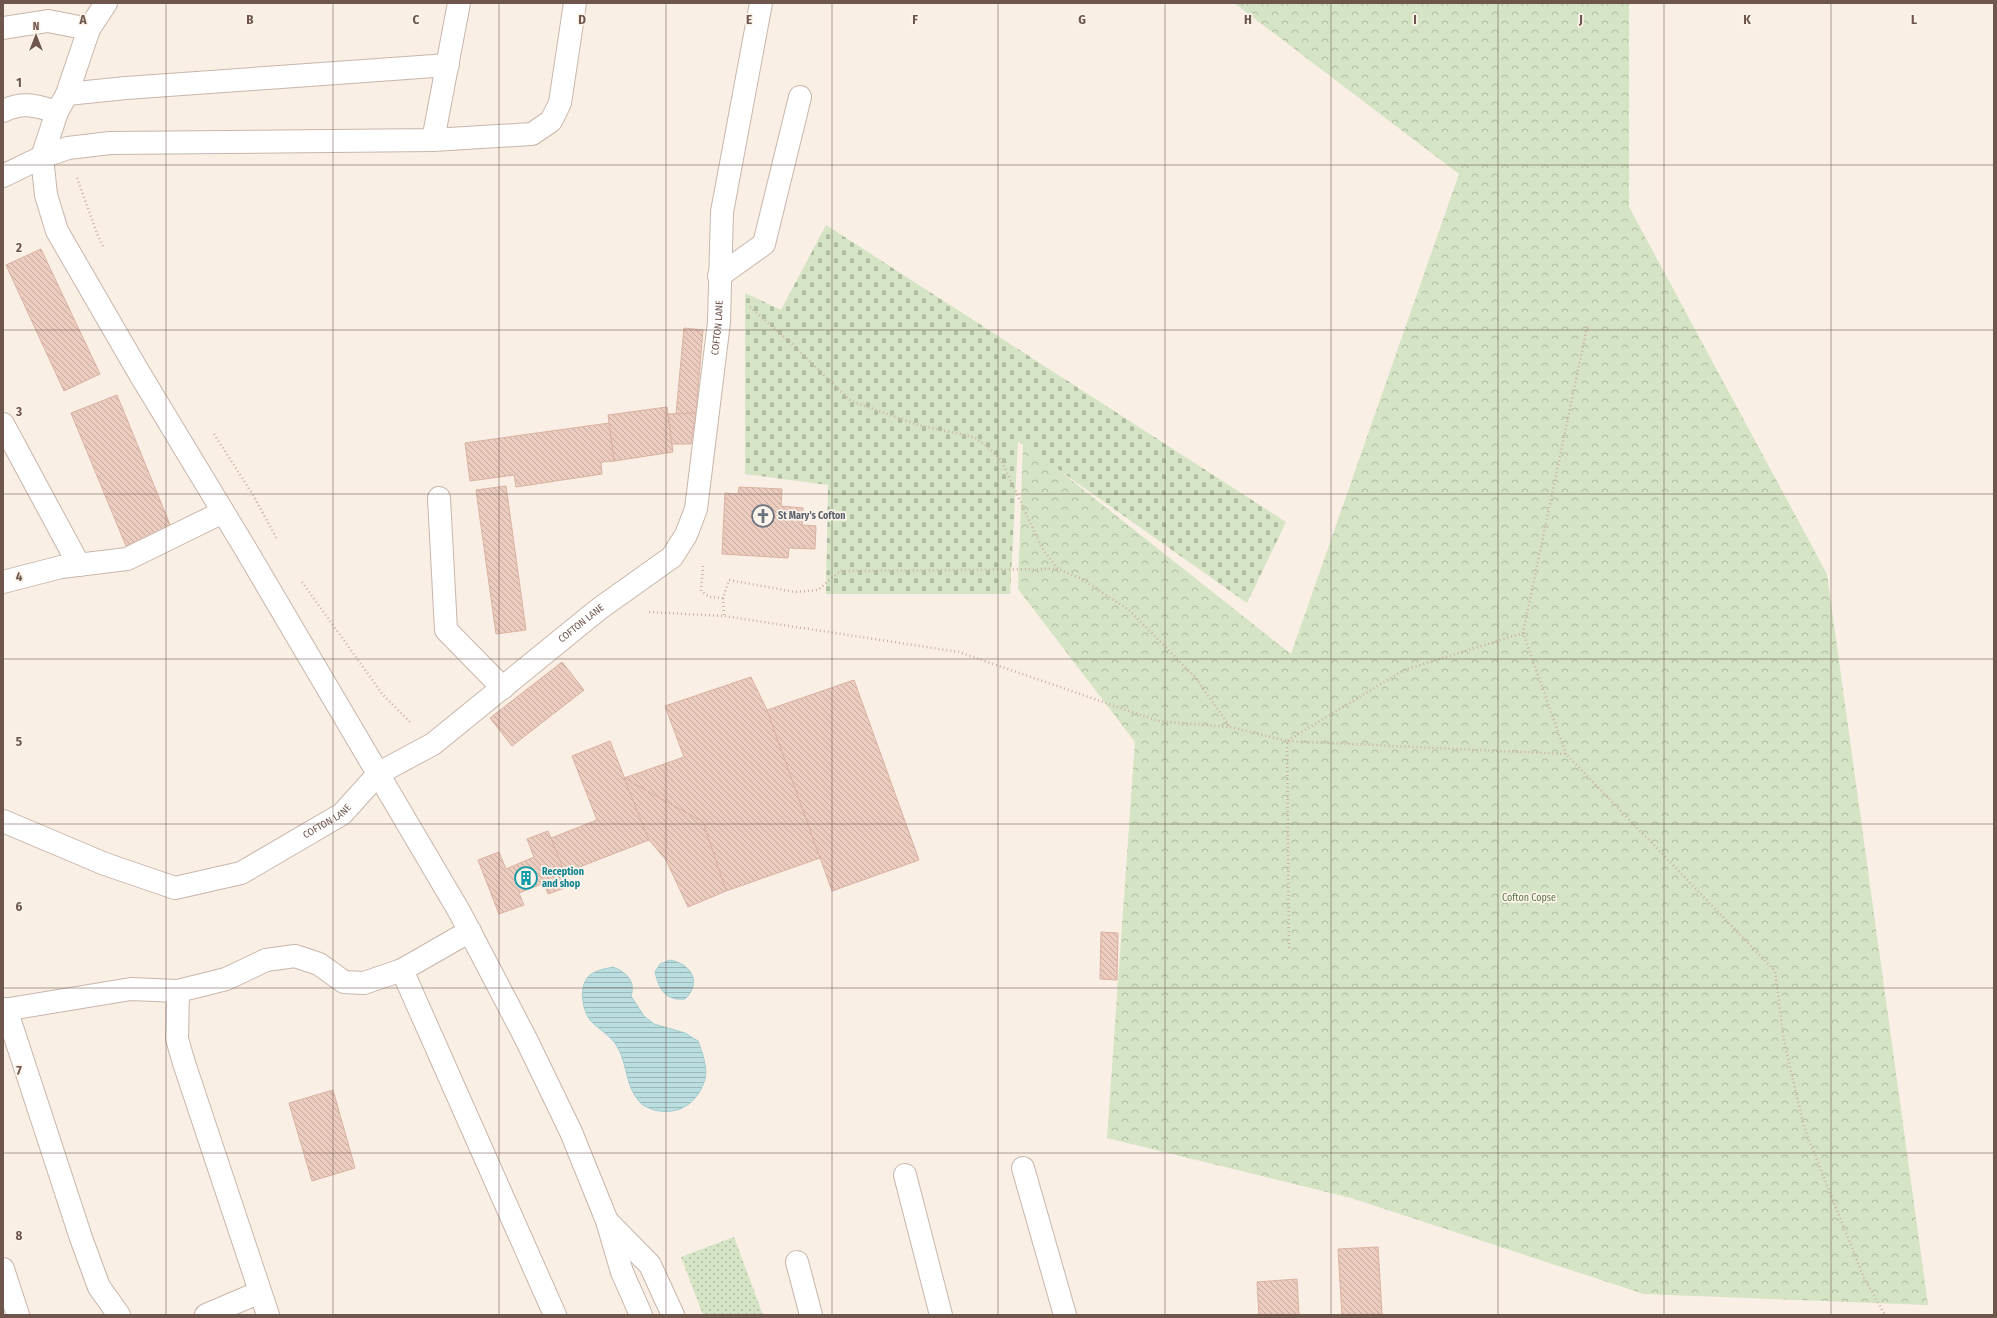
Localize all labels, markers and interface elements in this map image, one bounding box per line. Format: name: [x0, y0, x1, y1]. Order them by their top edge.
text: A: [78, 12, 87, 27]
text: B: [246, 12, 254, 27]
text: C: [413, 12, 420, 27]
text: D: [578, 12, 586, 27]
text: E: [746, 12, 752, 27]
text: F: [912, 12, 918, 27]
text: G: [1078, 12, 1086, 27]
text: H: [1244, 12, 1252, 27]
text: I: [1413, 12, 1417, 27]
text: J: [1578, 12, 1583, 27]
text: K: [1743, 12, 1751, 27]
text: L: [1911, 12, 1917, 27]
north arrow: [16, 16, 56, 56]
text: N: [33, 20, 39, 33]
text: 1: [16, 75, 22, 90]
text: 2: [15, 240, 22, 255]
street label: COFTON LANE: [709, 300, 726, 356]
text: 3: [15, 404, 22, 419]
church icon: St Mary's Cofton: [750, 503, 776, 529]
place label: St Mary's Cofton: [778, 510, 846, 522]
text: 4: [16, 569, 23, 584]
street label: COFTON LANE: [556, 601, 607, 645]
text: 5: [16, 734, 22, 749]
street label: COFTON LANE: [301, 801, 354, 841]
building icon: Reception and shop: [513, 865, 539, 891]
place label: Reception and shop: [542, 866, 584, 890]
park label: Cofton Copse: [1502, 892, 1556, 904]
text: 6: [16, 899, 23, 914]
text: 7: [16, 1063, 22, 1078]
text: 8: [16, 1228, 23, 1243]

